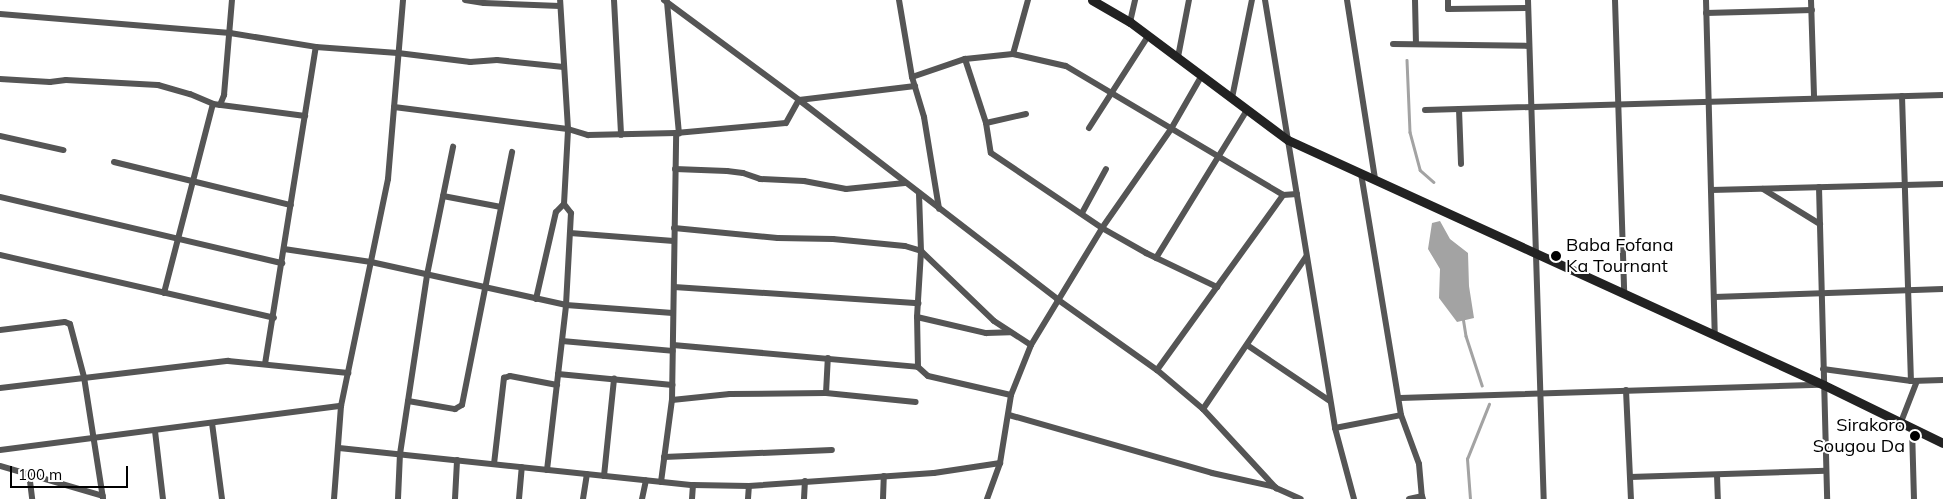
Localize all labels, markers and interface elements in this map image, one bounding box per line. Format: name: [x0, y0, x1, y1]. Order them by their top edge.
place label: Baba Fofana Ka Tournant: [1566, 235, 1673, 278]
marker: Baba Fofana Ka Tournant: [1550, 250, 1562, 262]
place label: Sirakoro Sougou Da: [1813, 415, 1905, 458]
marker: Sirakoro Sougou Da: [1909, 430, 1921, 442]
scale bar: [12, 456, 130, 488]
text: 100 m: [18, 465, 62, 484]

